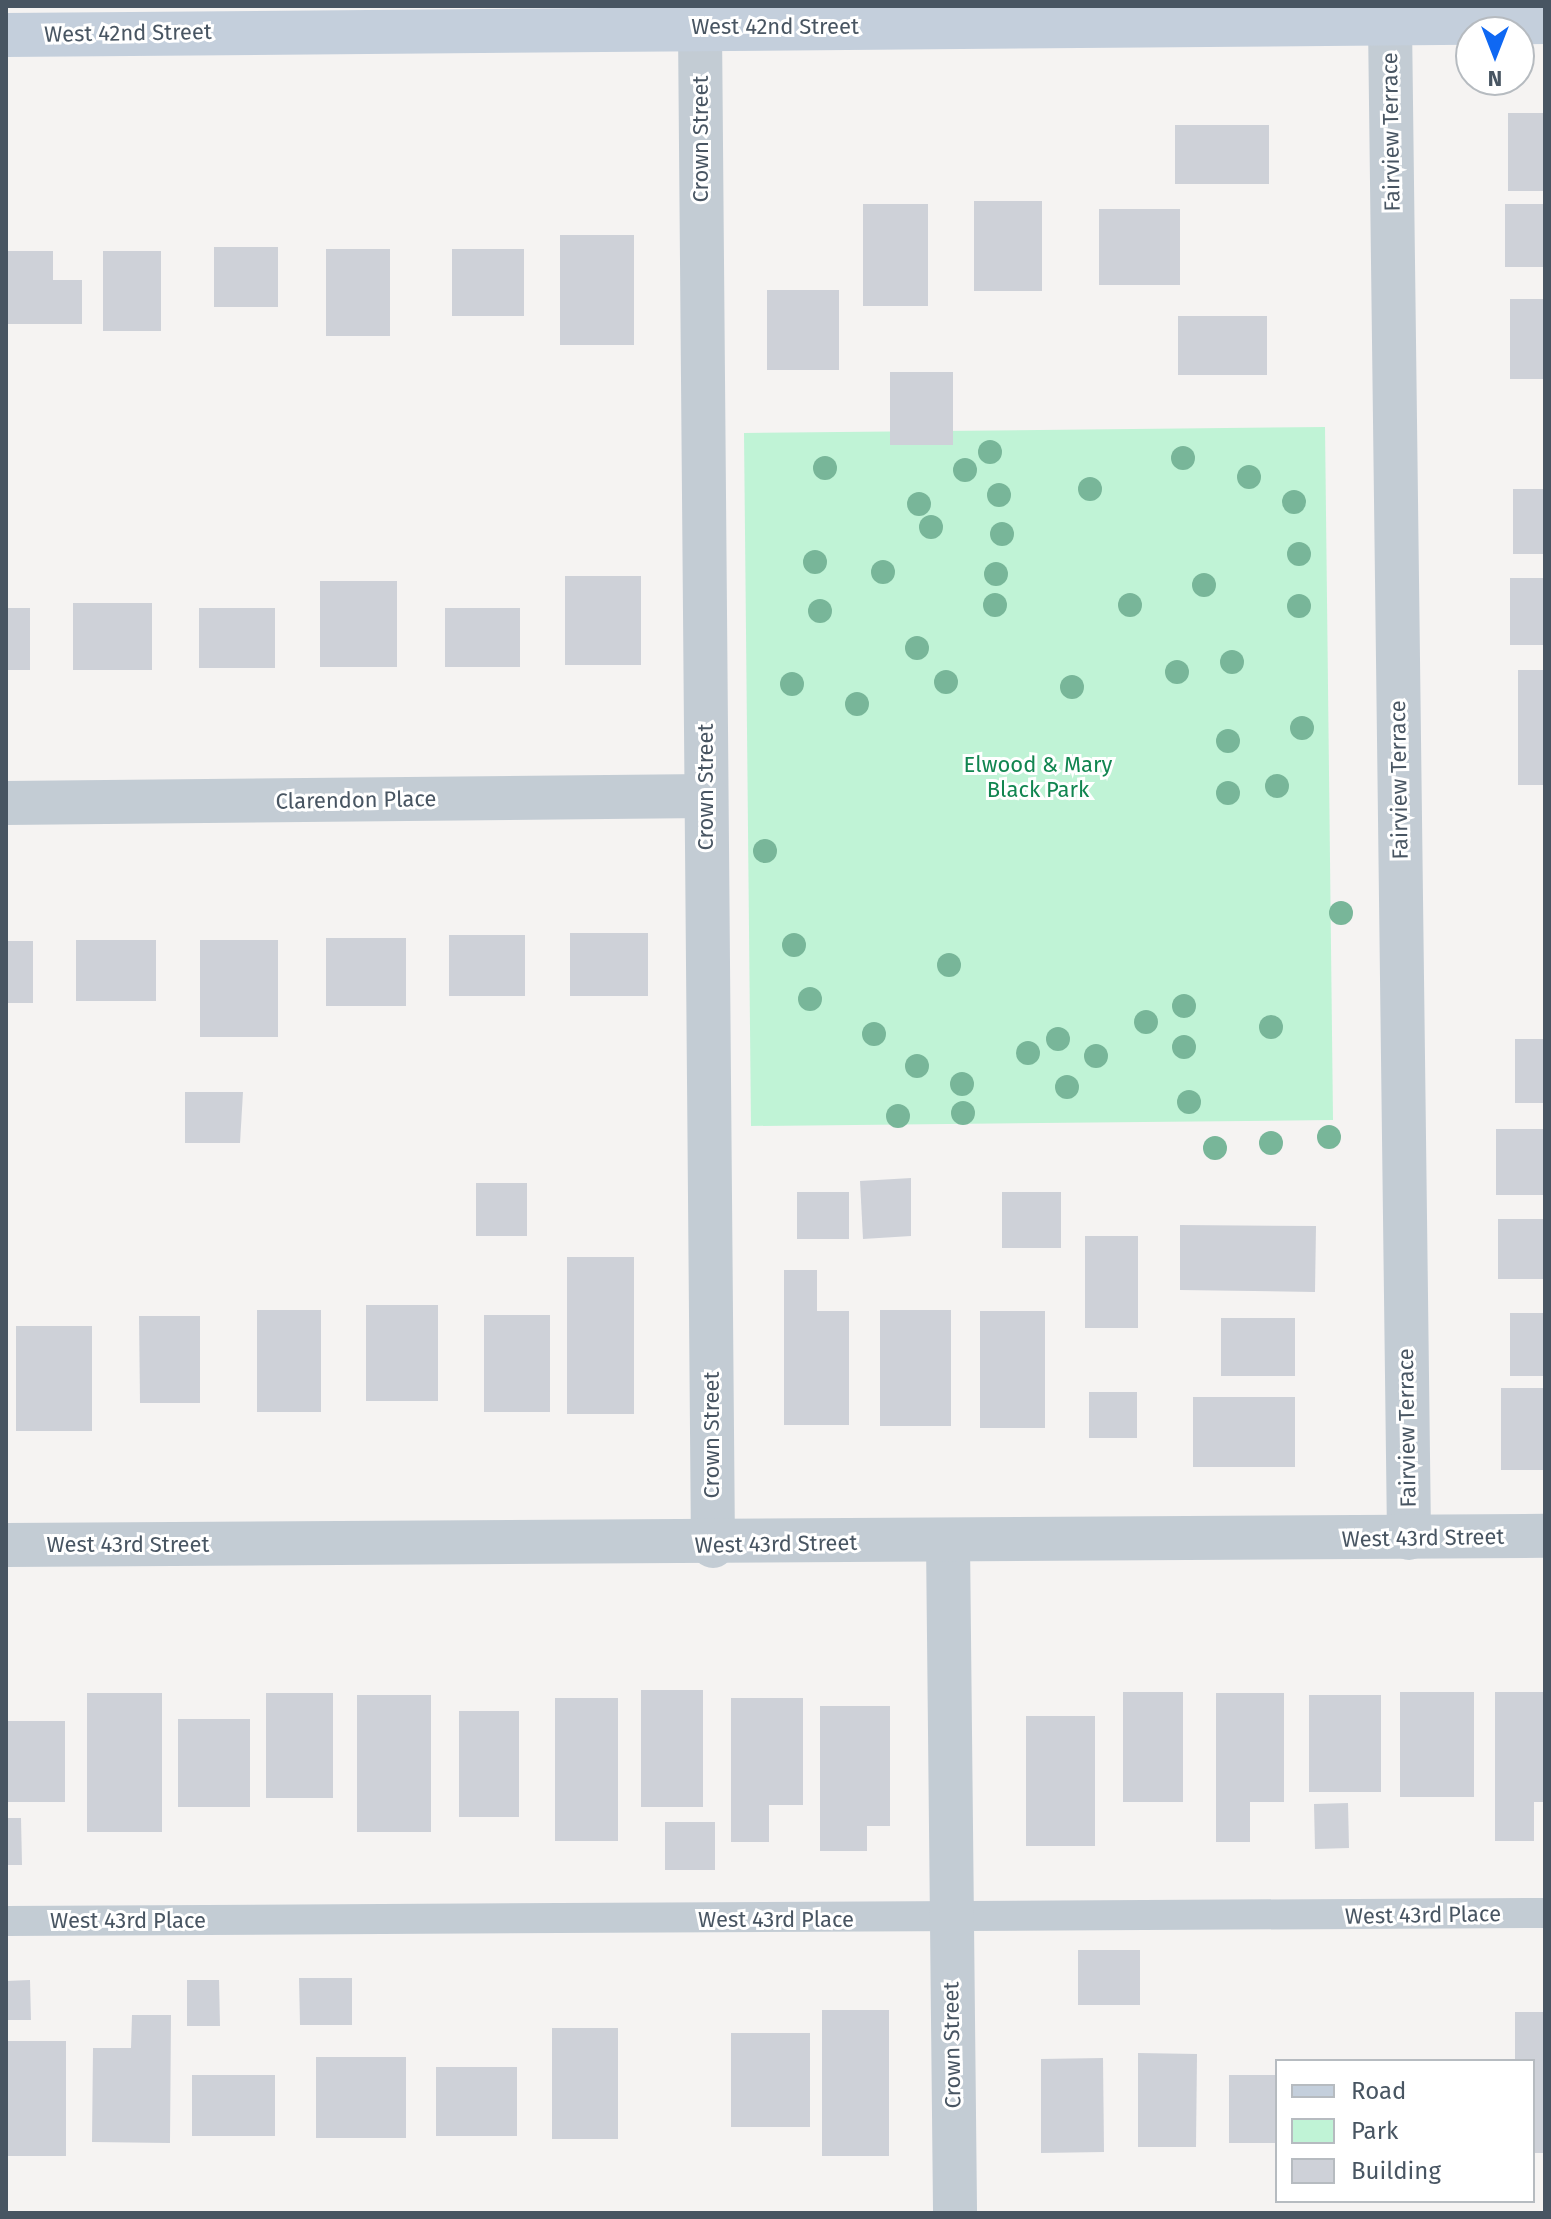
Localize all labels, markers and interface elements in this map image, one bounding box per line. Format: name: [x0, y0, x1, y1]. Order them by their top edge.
street label: West 42nd Street: [691, 14, 859, 40]
north arrow: [1455, 16, 1535, 96]
street label: West 42nd Street: [44, 18, 212, 48]
street label: Fairview Terrace: [1376, 52, 1406, 212]
text: N: [1488, 65, 1502, 92]
street label: Crown Street: [688, 76, 714, 202]
street label: Fairview Terrace: [1384, 700, 1414, 860]
street label: Crown Street: [693, 724, 719, 850]
park label: Elwood & Mary Black Park: [964, 751, 1112, 802]
street label: Clarendon Place: [275, 785, 437, 815]
street label: Fairview Terrace: [1392, 1348, 1422, 1508]
street label: Crown Street: [699, 1372, 725, 1498]
street label: West 43rd Street: [1341, 1523, 1505, 1553]
street label: West 43rd Street: [694, 1529, 858, 1559]
street label: West 43rd Street: [47, 1532, 209, 1558]
street label: West 43rd Place: [1345, 1900, 1501, 1930]
street label: West 43rd Place: [698, 1907, 854, 1933]
street label: West 43rd Place: [50, 1908, 206, 1934]
street label: Crown Street: [938, 1981, 966, 2109]
legend: [1275, 2059, 1535, 2203]
text: Road: [1351, 2077, 1406, 2105]
text: Park: [1351, 2117, 1398, 2145]
text: Building: [1351, 2157, 1441, 2185]

